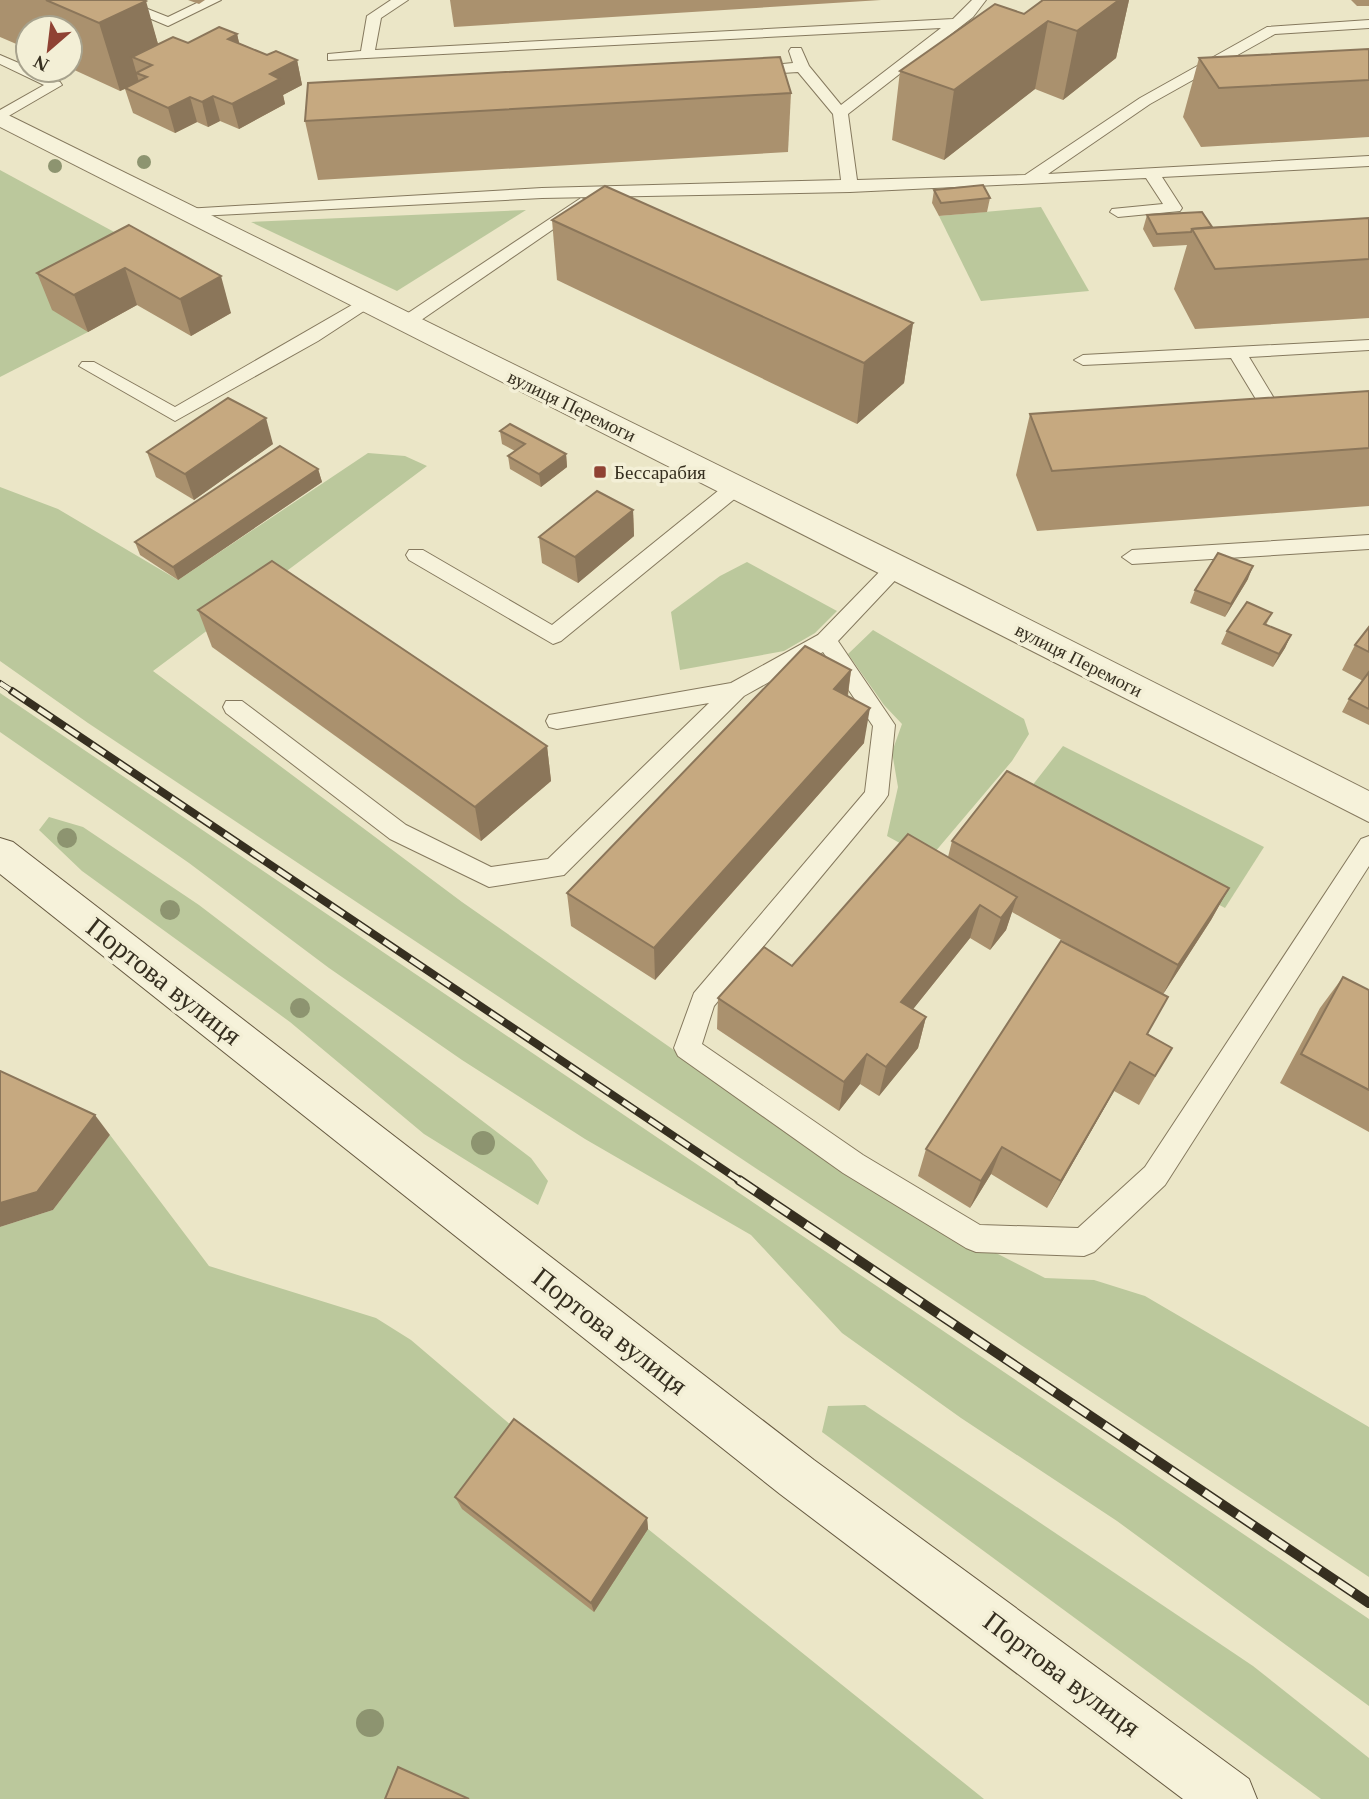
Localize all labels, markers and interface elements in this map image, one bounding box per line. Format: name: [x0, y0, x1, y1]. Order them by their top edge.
north arrow: [14, 14, 84, 84]
text: N: [30, 51, 52, 76]
street label: вулиця Перемоги: [505, 366, 639, 446]
place label: Бессарабия: [614, 462, 706, 483]
marker: Бессарабия: [592, 464, 608, 480]
street label: вулиця Перемоги: [1012, 619, 1146, 701]
street label: Портова вулиця: [80, 911, 248, 1051]
street label: Портова вулиця: [526, 1261, 694, 1401]
street label: Портова вулиця: [978, 1605, 1146, 1743]

